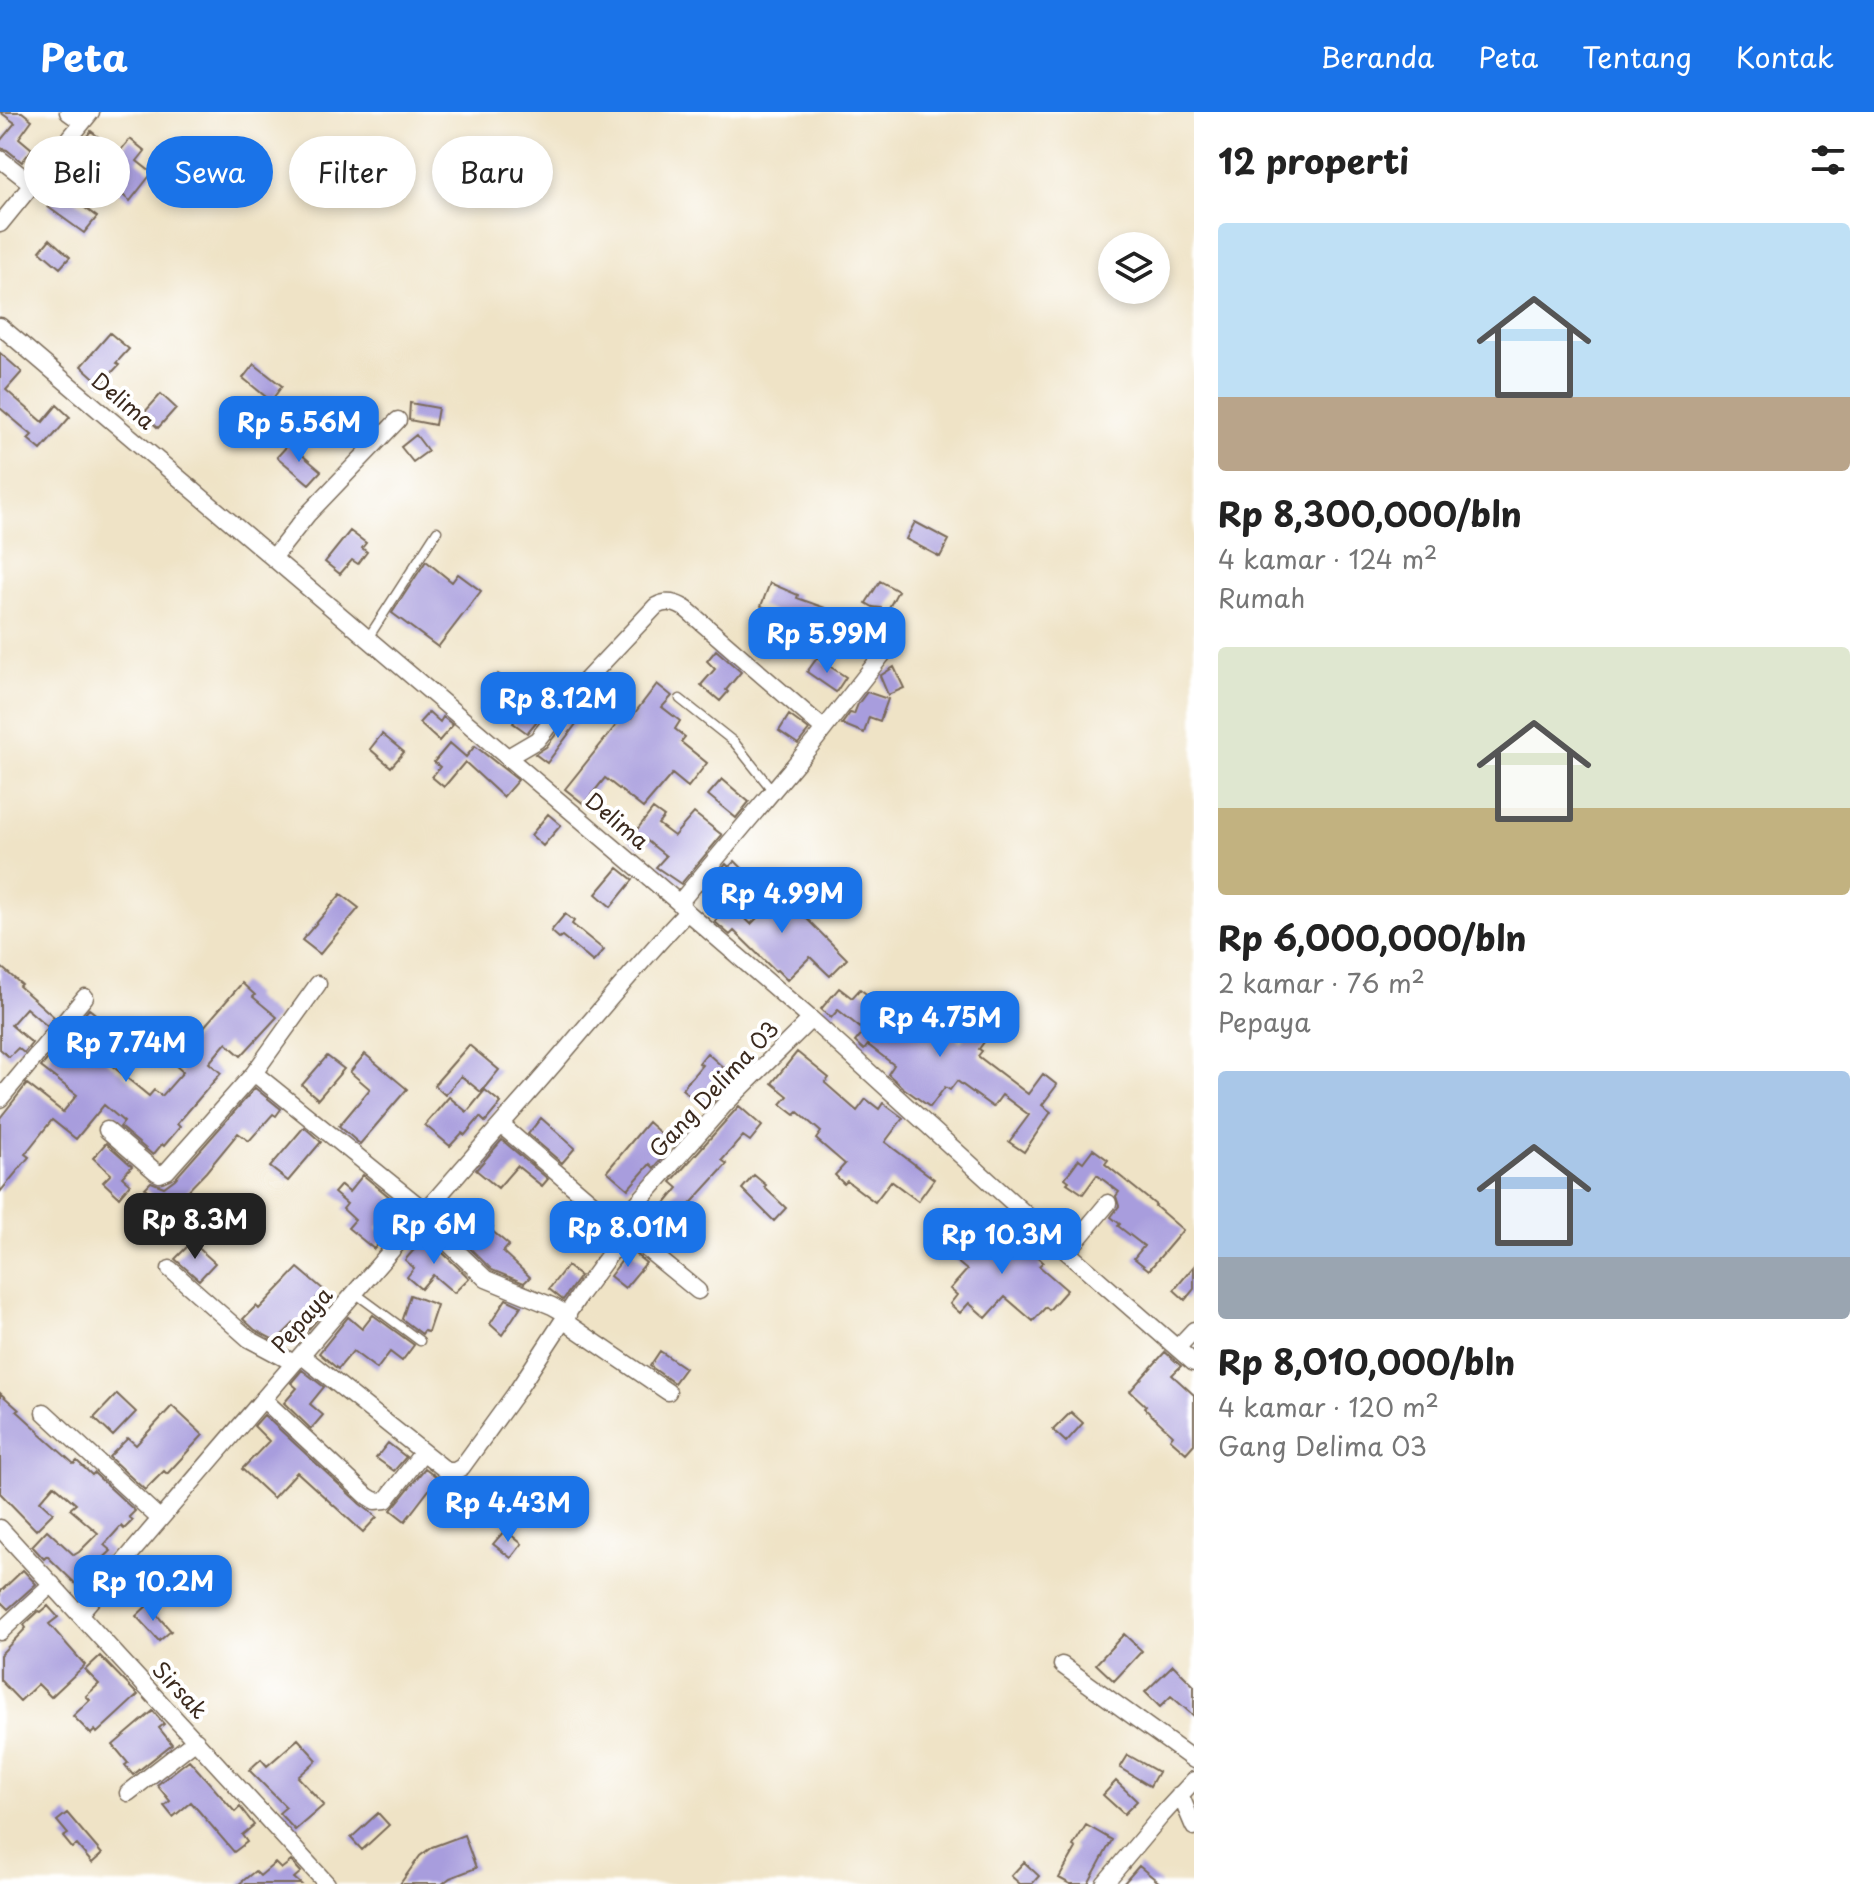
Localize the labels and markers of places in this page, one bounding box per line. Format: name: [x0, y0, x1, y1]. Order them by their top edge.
pin: Rp 5.56M: [216, 396, 382, 464]
pin: Rp 5.99M: [744, 607, 910, 675]
pin: Rp 8.12M: [475, 672, 641, 740]
pin: Rp 4.99M: [699, 867, 865, 935]
pin: Rp 4.75M: [857, 991, 1023, 1059]
pin: Rp 7.74M: [43, 1016, 209, 1084]
pin: Rp 8.3M: [121, 1193, 269, 1261]
pin: Rp 6M: [378, 1198, 490, 1266]
pin: Rp 8.01M: [545, 1201, 711, 1269]
pin: Rp 10.3M: [919, 1208, 1085, 1276]
pin: Rp 4.43M: [425, 1476, 591, 1544]
pin: Rp 10.2M: [70, 1555, 236, 1623]

